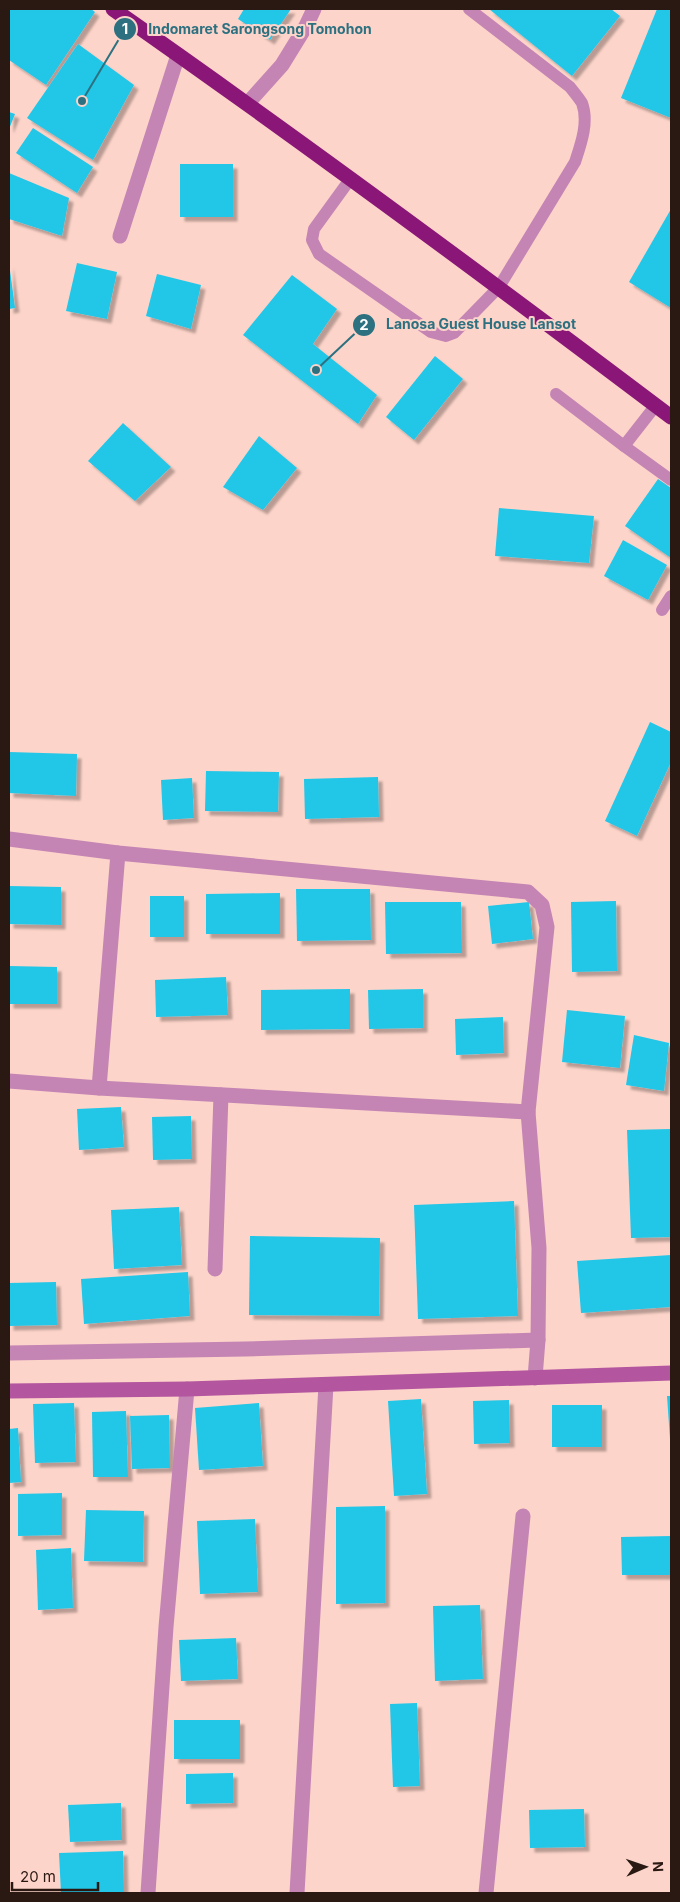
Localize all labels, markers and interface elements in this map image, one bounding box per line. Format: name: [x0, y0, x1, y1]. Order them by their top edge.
callout: Indomaret Sarongsong Tomohon: [113, 14, 381, 43]
text: 1: [122, 19, 128, 38]
text: Indomaret Sarongsong Tomohon: [148, 20, 372, 37]
callout: Lanosa Guest House Lansot: [351, 310, 586, 339]
text: 2: [359, 315, 369, 334]
text: Lanosa Guest House Lansot: [386, 315, 576, 332]
north arrow: [620, 1842, 670, 1892]
scale bar: [12, 1860, 99, 1892]
text: N: [650, 1861, 667, 1872]
text: 20 m: [20, 1867, 56, 1886]

